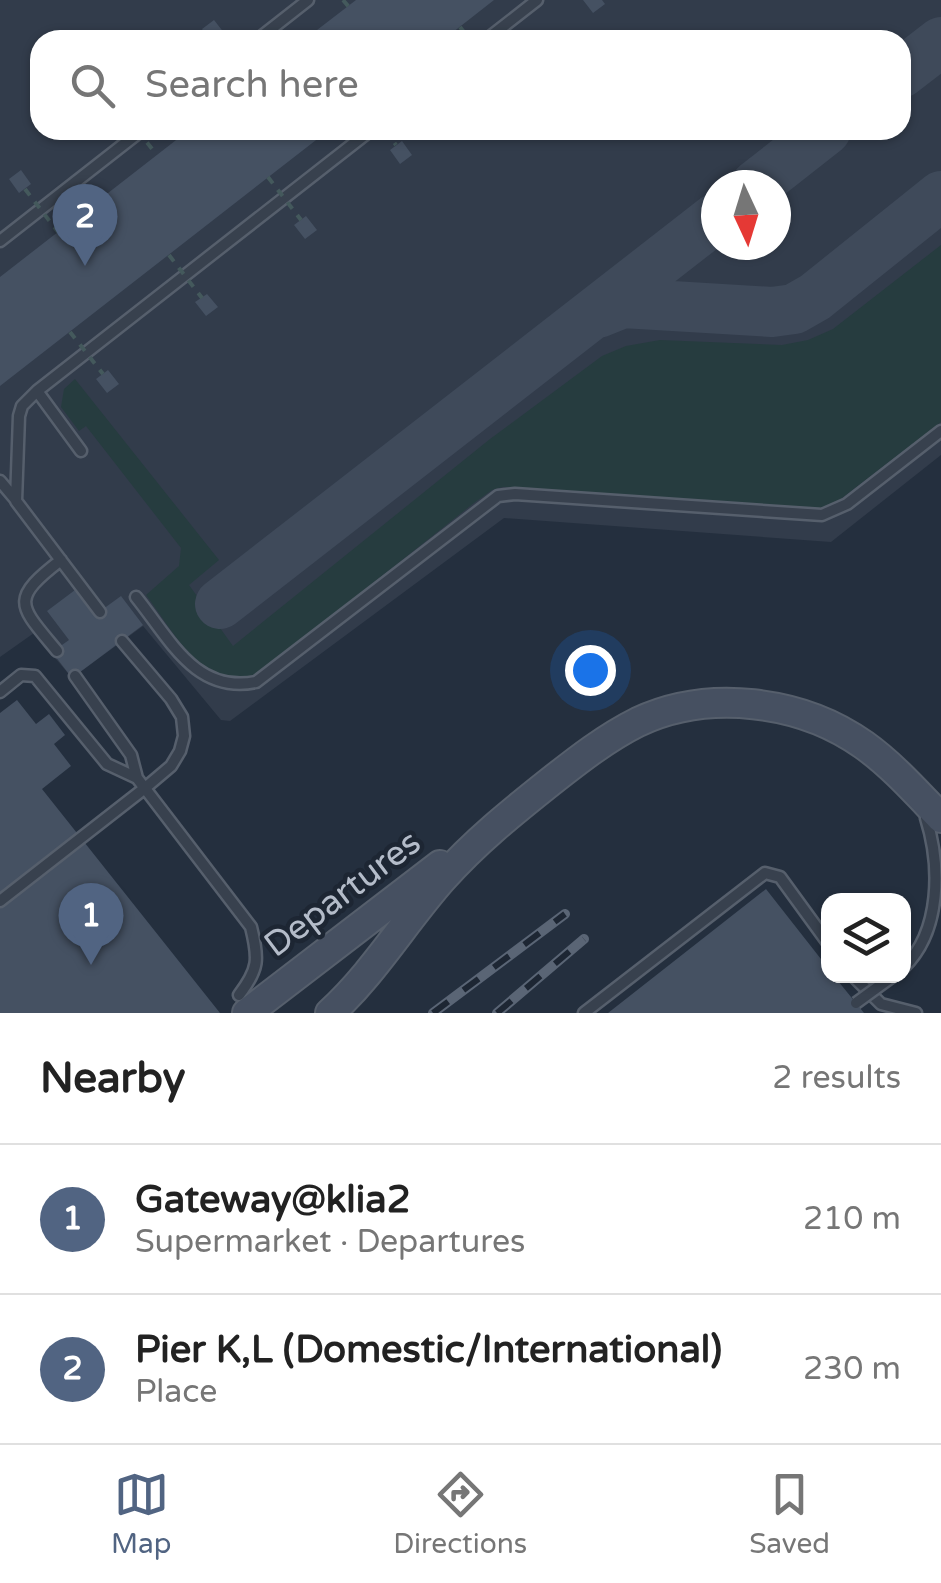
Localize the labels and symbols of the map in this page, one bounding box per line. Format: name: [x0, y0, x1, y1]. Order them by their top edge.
north arrow: [701, 170, 791, 260]
pin: 2: [52, 184, 118, 266]
your location: [565, 645, 616, 696]
street label: Departures: [256, 821, 429, 966]
pin: 1: [58, 882, 124, 965]

